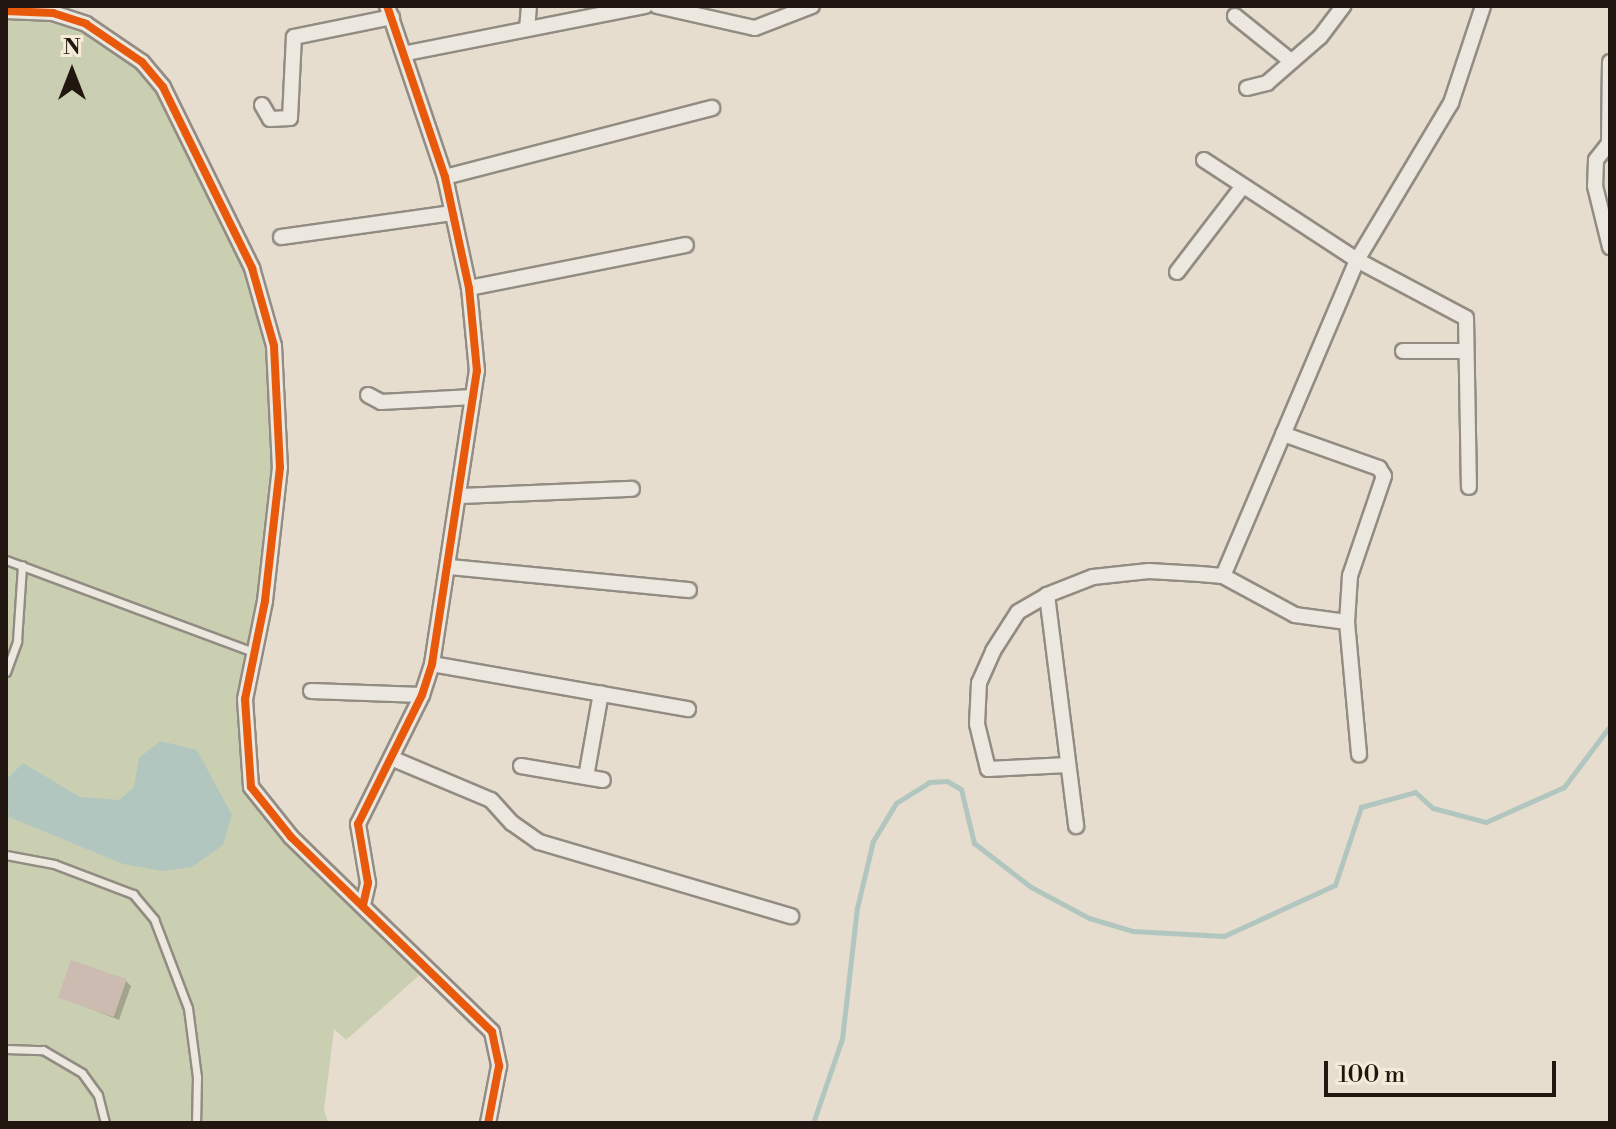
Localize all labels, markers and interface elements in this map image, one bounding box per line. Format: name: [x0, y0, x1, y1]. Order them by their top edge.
north arrow: [32, 32, 112, 112]
text: N: [63, 34, 81, 61]
scale bar: [1328, 1045, 1560, 1095]
text: 100 m: [1338, 1060, 1405, 1090]

